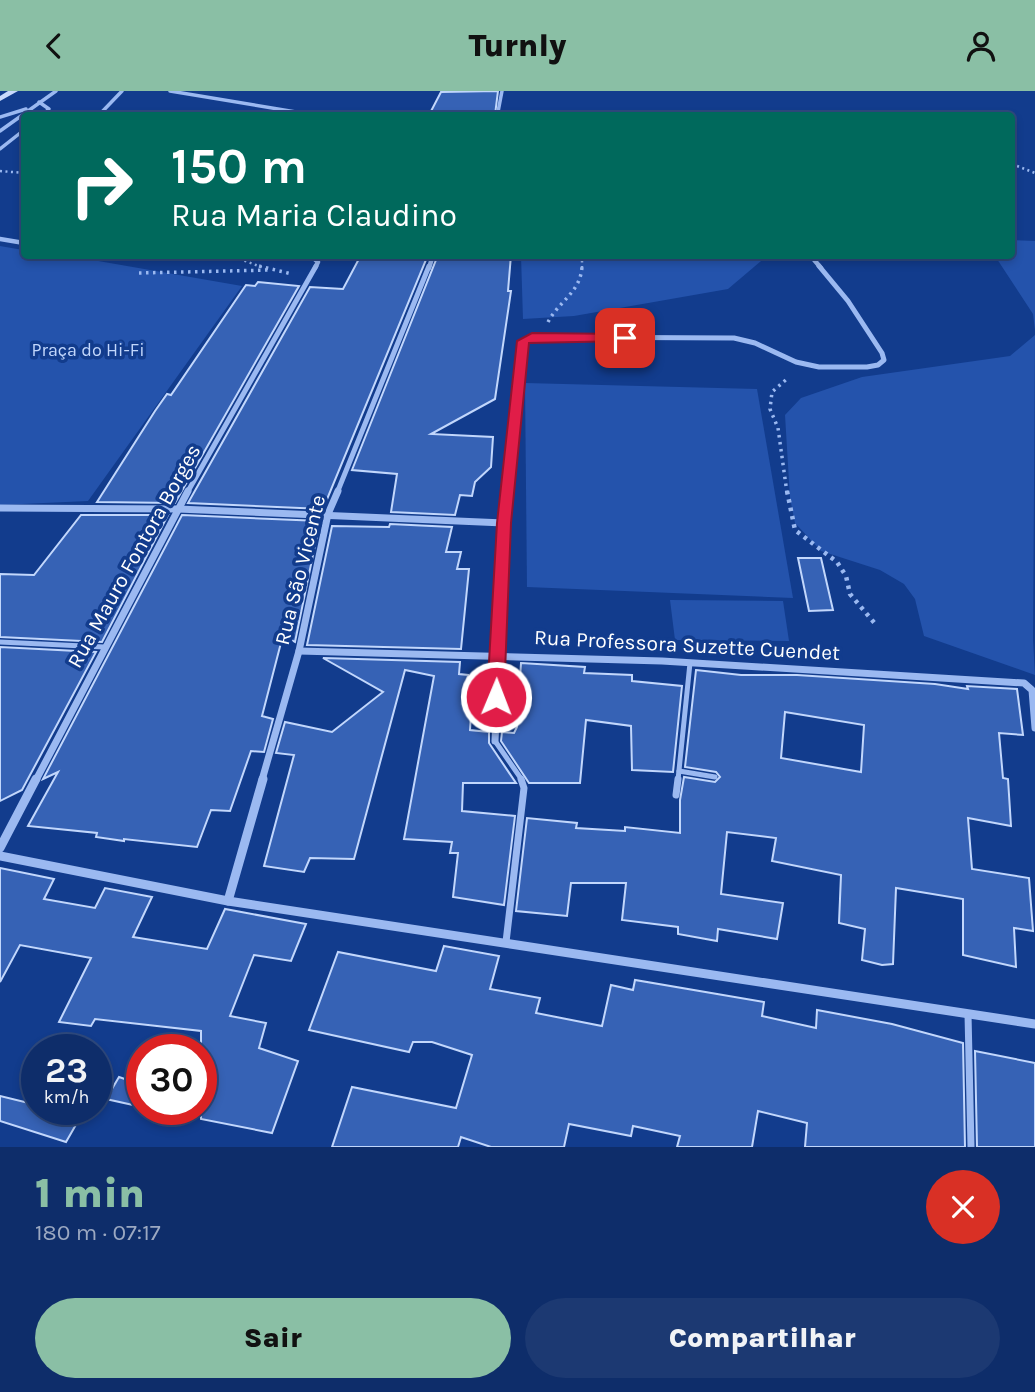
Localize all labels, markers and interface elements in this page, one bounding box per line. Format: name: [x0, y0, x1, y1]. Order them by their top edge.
icon: back: [35, 27, 73, 65]
text: Turnly: [469, 27, 566, 64]
icon: person: [962, 27, 1000, 65]
text: 150 m: [171, 138, 307, 195]
icon: right: [56, 140, 147, 231]
text: Rua Maria Claudino: [171, 197, 457, 234]
pin: [595, 308, 655, 368]
icon: arrive: [606, 319, 644, 357]
park label: Praça do Hi-Fi: [31, 339, 145, 361]
street label: Rua Mauro Fontora Borges: [62, 440, 206, 672]
street label: Rua São Vicente: [270, 492, 330, 648]
street label: Rua Professora Suzette Cuendet: [533, 625, 841, 665]
position arrow: [459, 660, 533, 734]
speed limit sign: 30: [126, 1034, 217, 1125]
text: 23: [45, 1050, 88, 1091]
text: km/h: [44, 1086, 89, 1108]
text: 1 min: [35, 1168, 145, 1218]
button: close: [926, 1170, 1000, 1244]
text: 180 m · 07:17: [35, 1219, 161, 1246]
button: Sair: [35, 1298, 511, 1378]
button: Compartilhar: [525, 1298, 1000, 1378]

